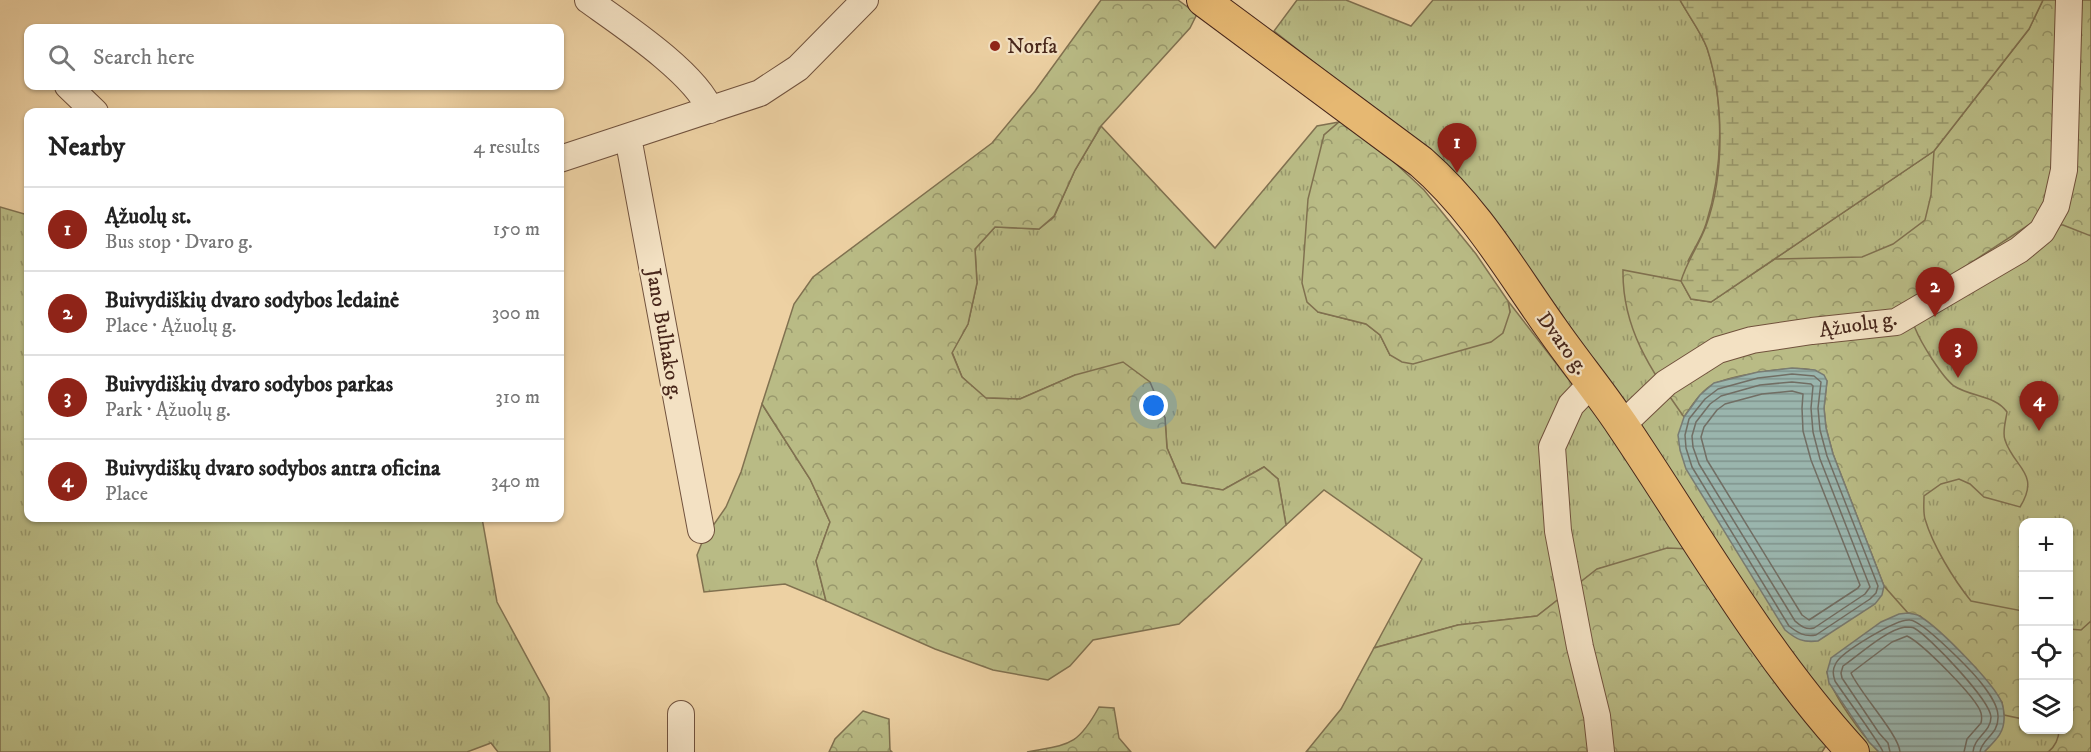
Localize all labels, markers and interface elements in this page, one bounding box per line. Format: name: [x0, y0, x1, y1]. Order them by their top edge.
search box: [24, 24, 564, 90]
place label: Norfa: [1007, 34, 1057, 60]
marker: Norfa: [988, 39, 1002, 53]
icon: search: [45, 41, 78, 74]
text: Search here: [93, 44, 195, 71]
pin: 1: [1438, 124, 1476, 173]
text: Nearby: [48, 131, 125, 164]
text: 4 results: [473, 135, 540, 160]
text: Ąžuolų st.: [105, 203, 191, 230]
text: 1: [64, 217, 71, 242]
text: 150 m: [493, 217, 540, 242]
text: Bus stop · Dvaro g.: [105, 230, 253, 255]
street label: Jano Bulhako g.: [639, 265, 688, 402]
pin: 2: [1916, 268, 1954, 317]
text: Buivydiškių dvaro sodybos ledainė: [105, 287, 399, 314]
text: 2: [63, 301, 72, 326]
text: 300 m: [492, 301, 540, 326]
street label: Ąžuolų g.: [1817, 306, 1899, 344]
street label: Dvaro g.: [1531, 307, 1594, 380]
text: Place · Ąžuolų g.: [105, 314, 236, 339]
pin: 3: [1938, 328, 1978, 378]
text: Buivydiškių dvaro sodybos parkas: [105, 371, 393, 398]
pin: 4: [2020, 382, 2058, 431]
text: 3: [64, 385, 71, 410]
text: 310 m: [495, 385, 540, 410]
your location: [1139, 391, 1168, 420]
text: Park · Ąžuolų g.: [105, 398, 231, 423]
text: Buivydiškų dvaro sodybos antra oficina: [105, 455, 440, 482]
text: 4: [62, 469, 73, 494]
text: 340 m: [491, 469, 540, 494]
text: Place: [105, 482, 148, 507]
map controls: [2019, 518, 2073, 734]
button: +: [2019, 518, 2073, 572]
button: −: [2019, 572, 2073, 626]
button: locate: [2019, 626, 2073, 680]
button: layers: [2019, 680, 2073, 734]

